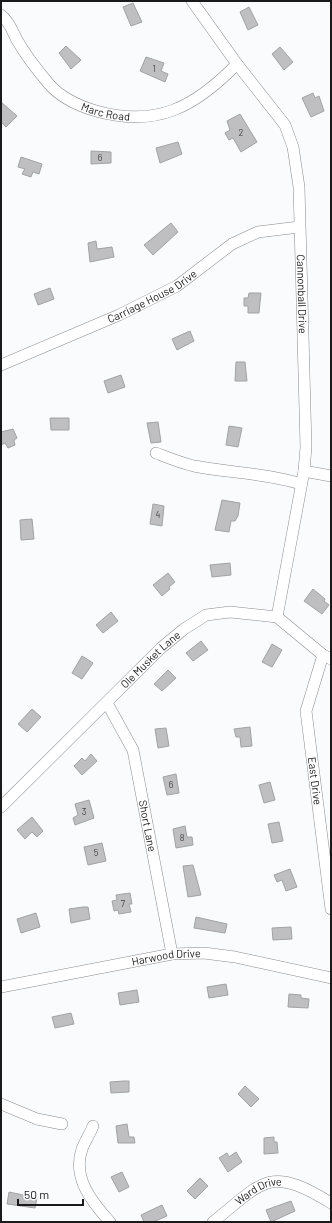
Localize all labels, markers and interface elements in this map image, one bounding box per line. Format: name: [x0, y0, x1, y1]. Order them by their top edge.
house number: 1: [152, 63, 156, 74]
street label: Marc Road: [80, 100, 130, 123]
house number: 2: [239, 127, 244, 138]
house number: 6: [98, 152, 103, 163]
street label: Cannonball Drive: [295, 254, 310, 334]
street label: Carriage House Drive: [105, 266, 199, 325]
house number: 4: [156, 509, 161, 520]
street label: Ole Musket Lane: [118, 628, 183, 691]
street label: East Drive: [306, 756, 325, 806]
house number: 6: [169, 779, 174, 790]
street label: Short Lane: [137, 799, 159, 853]
house number: 3: [82, 806, 87, 817]
house number: 8: [180, 832, 185, 843]
house number: 5: [94, 847, 99, 858]
house number: 7: [121, 898, 126, 909]
street label: Harwood Drive: [130, 946, 201, 968]
street label: Ward Drive: [232, 1174, 282, 1207]
scale bar: [18, 1181, 83, 1207]
text: 50 m: [24, 1187, 49, 1201]

